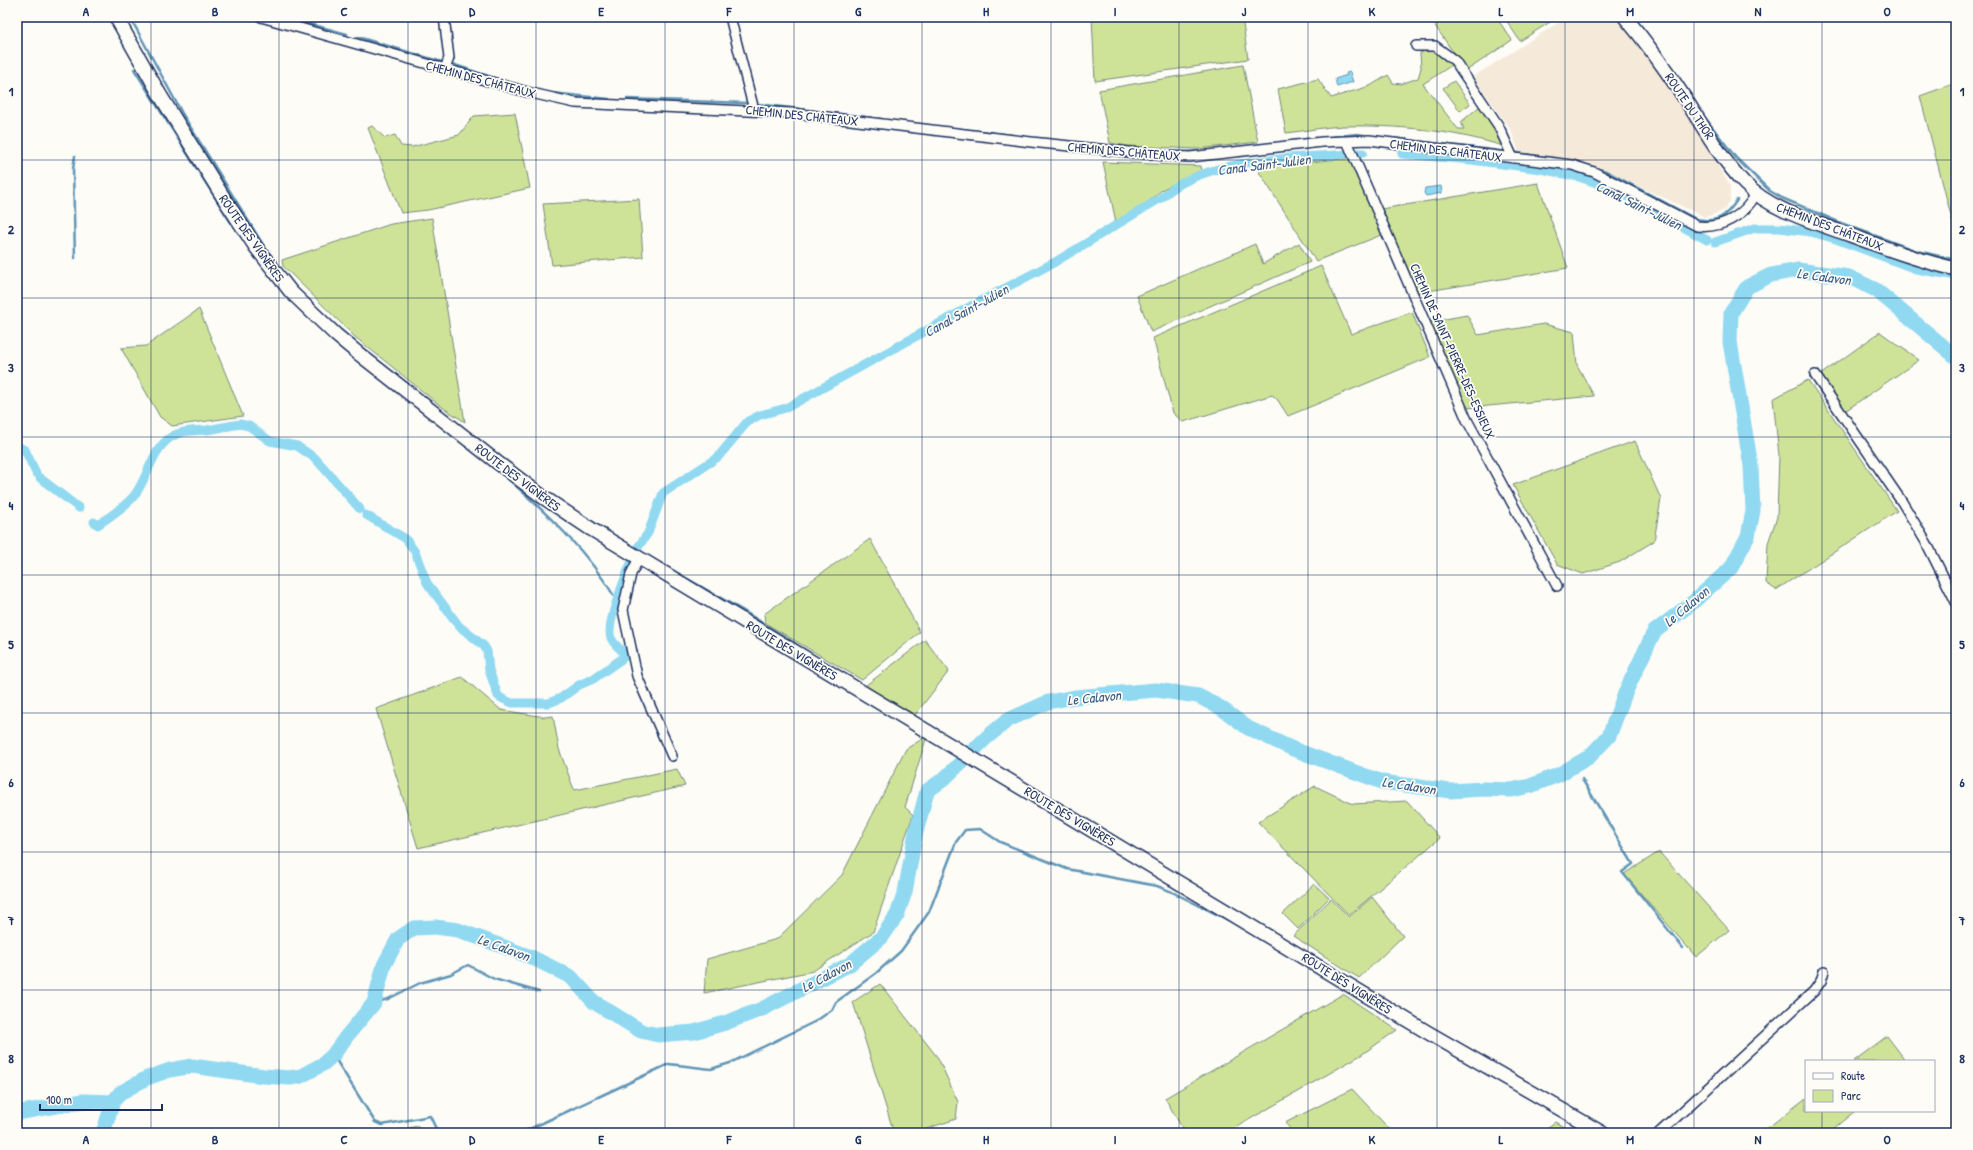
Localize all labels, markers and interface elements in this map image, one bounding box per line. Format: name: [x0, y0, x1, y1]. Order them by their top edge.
text: A: [83, 2, 90, 20]
text: B: [212, 2, 219, 20]
text: C: [340, 2, 348, 20]
text: D: [469, 2, 476, 20]
text: E: [598, 2, 604, 20]
text: F: [726, 2, 733, 20]
text: G: [855, 2, 862, 20]
text: H: [983, 2, 989, 20]
text: I: [1113, 2, 1117, 20]
text: J: [1242, 2, 1247, 20]
text: K: [1369, 2, 1376, 20]
text: L: [1499, 2, 1504, 20]
text: M: [1626, 2, 1634, 20]
text: N: [1755, 2, 1762, 20]
text: O: [1883, 2, 1891, 20]
street label: CHEMIN DES CHÂTEAUX: [424, 56, 538, 102]
street label: ROUTE DU THOR: [1661, 69, 1719, 143]
text: 1: [9, 82, 14, 100]
text: 1: [1960, 82, 1965, 100]
street label: CHEMIN DES CHÂTEAUX: [745, 100, 859, 130]
street label: CHEMIN DES CHÂTEAUX: [1389, 134, 1503, 166]
street label: CHEMIN DES CHÂTEAUX: [1067, 137, 1181, 165]
water label: Canal Saint-Julien: [1217, 149, 1313, 179]
water label: Canal Saint-Julien: [1593, 176, 1687, 235]
street label: ROUTE DES VIGNÈRES: [215, 191, 289, 285]
street label: CHEMIN DES CHÂTEAUX: [1774, 197, 1886, 255]
text: 2: [8, 220, 15, 238]
text: 2: [1959, 220, 1966, 238]
street label: CHEMIN DE SAINT-PIERRE-DES-ESSIEUX: [1406, 260, 1500, 442]
water label: Le Calavon: [1796, 263, 1854, 289]
water label: Canal Saint-Julien: [921, 278, 1013, 341]
text: 3: [8, 358, 14, 376]
text: 3: [1959, 358, 1965, 376]
street label: ROUTE DES VIGNÈRES: [472, 439, 565, 515]
text: 4: [9, 496, 14, 514]
text: 4: [1960, 496, 1965, 514]
water label: Le Calavon: [1659, 580, 1714, 631]
street label: ROUTE DES VIGNÈRES: [743, 616, 841, 684]
text: 5: [8, 635, 14, 653]
text: 5: [1959, 635, 1965, 653]
water label: Le Calavon: [1066, 685, 1123, 709]
water label: Le Calavon: [1381, 771, 1439, 799]
text: 6: [8, 773, 14, 791]
text: 6: [1959, 773, 1965, 791]
street label: ROUTE DES VIGNÈRES: [1021, 782, 1119, 850]
text: 7: [7, 911, 15, 929]
text: 7: [1958, 911, 1966, 929]
water label: Le Calavon: [475, 929, 534, 966]
street label: ROUTE DES VIGNÈRES: [1299, 948, 1395, 1018]
water label: Le Calavon: [798, 953, 856, 996]
text: 8: [8, 1049, 14, 1067]
text: 8: [1959, 1049, 1965, 1067]
legend: [1805, 1060, 1935, 1112]
text: Route: [1841, 1067, 1865, 1084]
scale bar: [40, 1086, 162, 1112]
text: Parc: [1841, 1087, 1861, 1104]
text: 100 m: [46, 1091, 72, 1108]
text: A: [83, 1130, 90, 1148]
text: B: [212, 1130, 219, 1148]
text: C: [340, 1130, 348, 1148]
text: D: [469, 1130, 476, 1148]
text: E: [598, 1130, 604, 1148]
text: F: [726, 1130, 733, 1148]
text: G: [855, 1130, 862, 1148]
text: H: [983, 1130, 989, 1148]
text: I: [1113, 1130, 1117, 1148]
text: J: [1242, 1130, 1247, 1148]
text: K: [1369, 1130, 1376, 1148]
text: L: [1499, 1130, 1504, 1148]
text: M: [1626, 1130, 1634, 1148]
text: N: [1755, 1130, 1762, 1148]
text: O: [1883, 1130, 1891, 1148]

